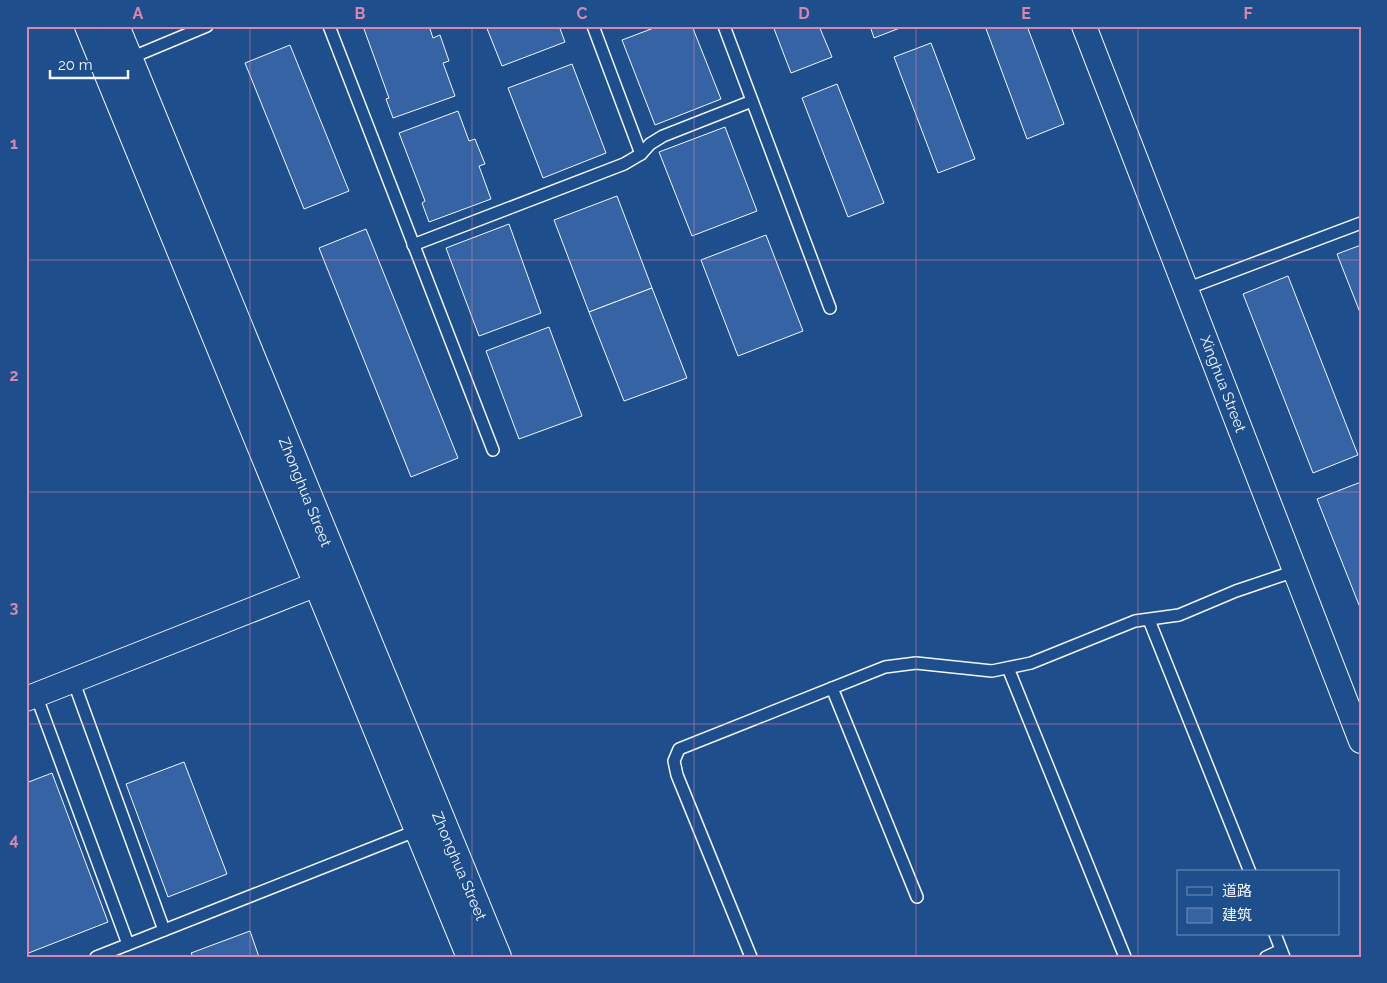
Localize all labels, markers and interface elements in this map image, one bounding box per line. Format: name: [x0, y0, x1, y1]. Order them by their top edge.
text: A: [133, 4, 144, 23]
text: B: [355, 4, 366, 23]
text: C: [577, 4, 588, 23]
text: D: [798, 4, 810, 23]
text: E: [1021, 4, 1031, 23]
text: F: [1243, 4, 1253, 23]
scale bar: [50, 48, 128, 80]
text: 20 m: [58, 56, 93, 74]
text: 1: [10, 134, 18, 153]
street label: Xinghua Street: [1196, 333, 1250, 435]
text: 2: [9, 366, 19, 385]
street label: Zhonghua Street: [275, 435, 335, 549]
text: 3: [10, 598, 19, 617]
street label: Zhonghua Street: [428, 809, 490, 923]
text: 4: [9, 830, 19, 849]
legend: [1177, 870, 1340, 936]
text: 道路: [1222, 882, 1252, 900]
text: 建筑: [1222, 906, 1252, 924]

